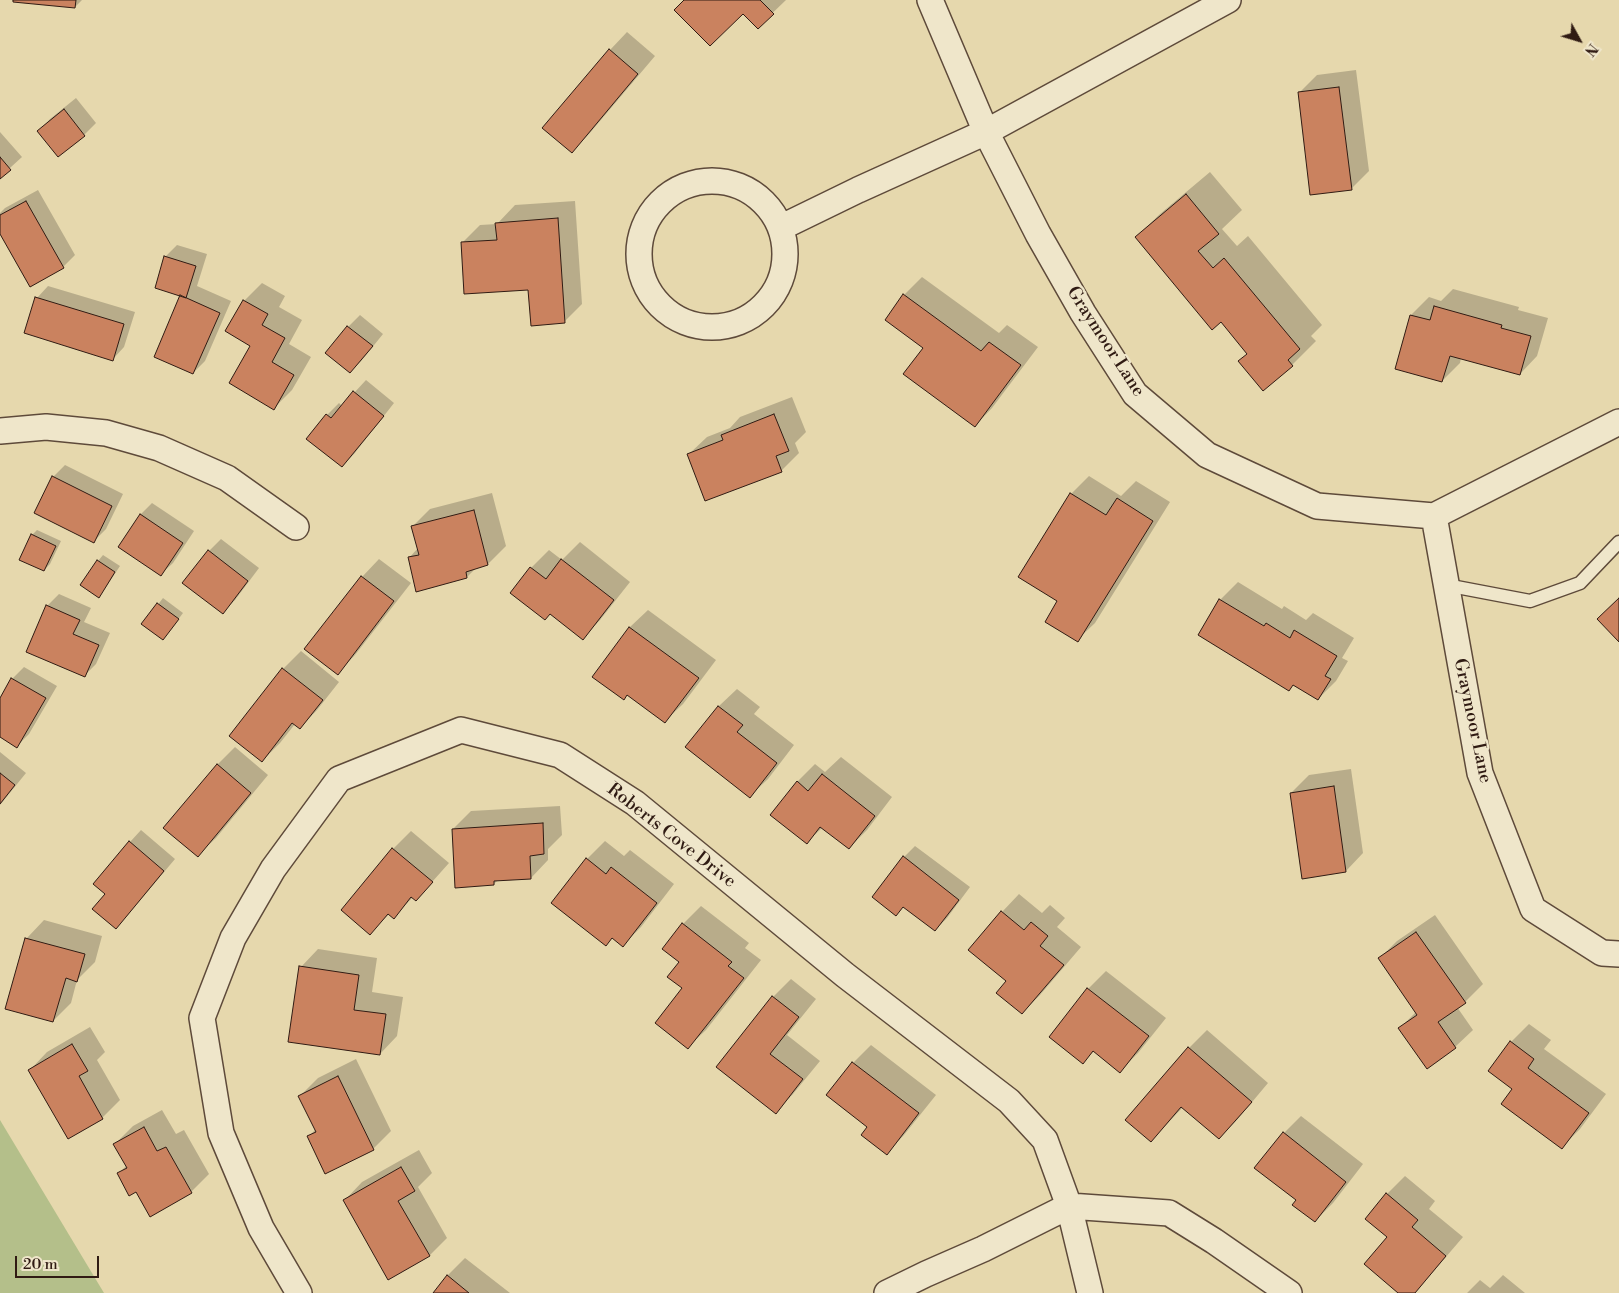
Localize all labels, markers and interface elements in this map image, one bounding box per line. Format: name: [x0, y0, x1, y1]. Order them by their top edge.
north arrow: [1554, 15, 1604, 65]
text: N: [1580, 39, 1601, 59]
street label: Graymoor Lane: [1061, 283, 1149, 401]
street label: Graymoor Lane: [1448, 657, 1496, 785]
street label: Roberts Cove Drive: [602, 779, 740, 893]
scale bar: [18, 1246, 101, 1278]
text: 20 m: [23, 1255, 58, 1274]

